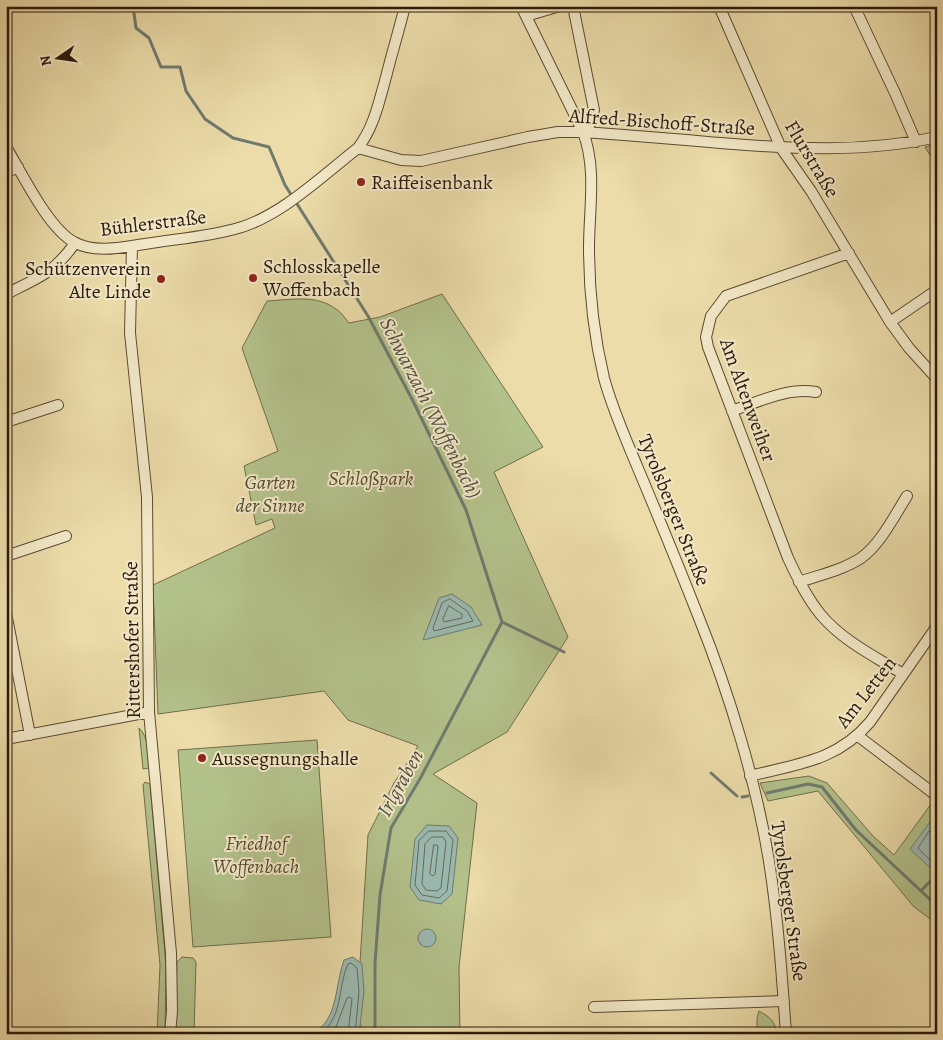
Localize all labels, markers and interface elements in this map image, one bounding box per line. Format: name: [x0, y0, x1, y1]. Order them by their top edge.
north arrow: [32, 32, 82, 82]
text: N: [35, 54, 56, 68]
street label: Alfred-Bischoff-Straße: [567, 102, 756, 142]
street label: Flurstraße: [778, 115, 846, 203]
place label: Raiffeisenbank: [371, 169, 493, 196]
marker: Raiffeisenbank: [355, 176, 367, 188]
street label: Bühlerstraße: [98, 203, 208, 243]
place label: Schlosskapelle Woffenbach: [262, 253, 380, 303]
place label: Schützenverein Alte Linde: [25, 255, 151, 305]
marker: Schlosskapelle Woffenbach: [247, 272, 259, 284]
marker: Schützenverein Alte Linde: [155, 273, 167, 285]
water label: Schwarzach (Woffenbach): [373, 313, 489, 503]
street label: Am Altenweiher: [713, 333, 783, 466]
street label: Tyrolsberger Straße: [631, 430, 717, 590]
park label: Schloßpark: [329, 465, 414, 492]
park label: Garten der Sinne: [236, 469, 304, 519]
street label: Rittershofer Straße: [117, 561, 147, 719]
street label: Am Letten: [829, 651, 903, 734]
water label: Irlgraben: [370, 744, 430, 822]
place label: Aussegnungshalle: [211, 745, 359, 772]
marker: Aussegnungshalle: [196, 752, 208, 764]
street label: Tyrolsberger Straße: [764, 819, 814, 983]
park label: Friedhof Woffenbach: [213, 830, 299, 880]

